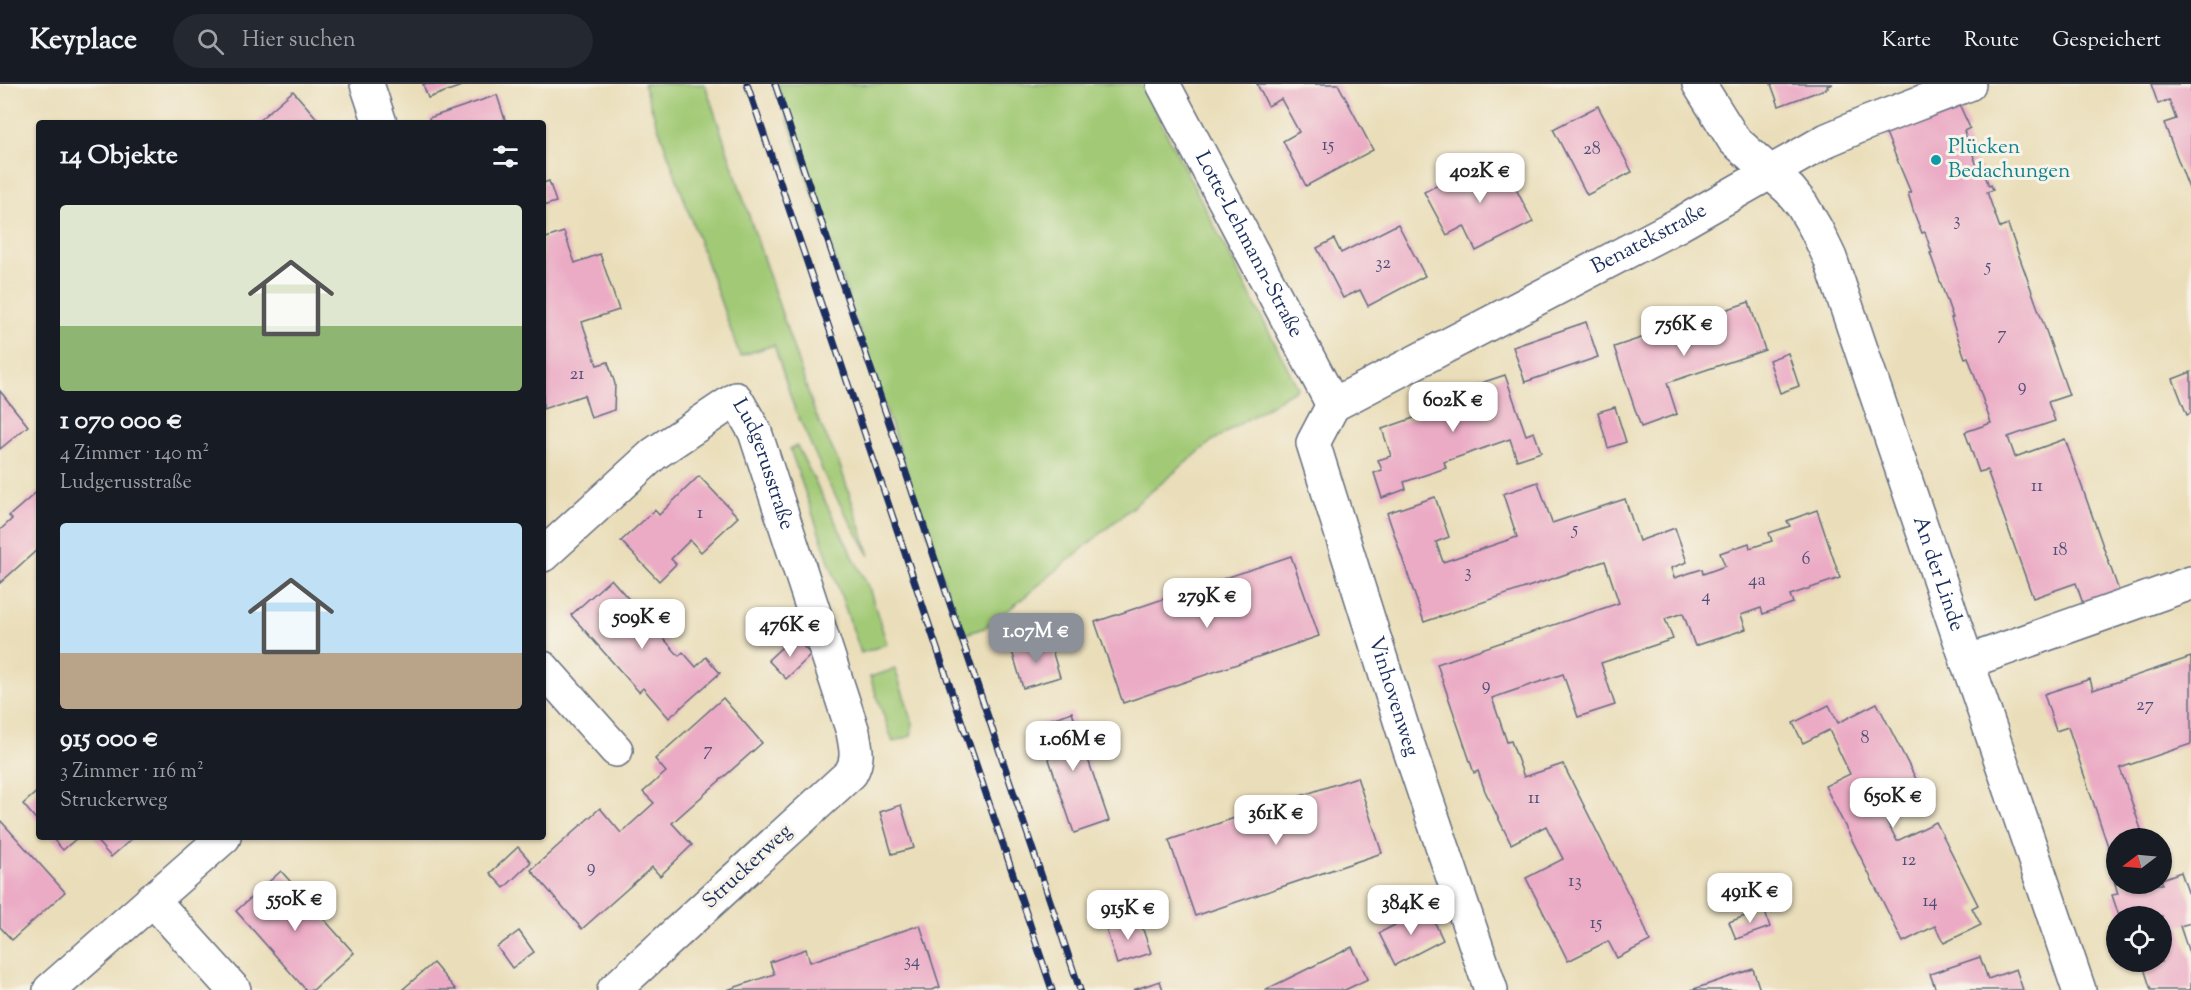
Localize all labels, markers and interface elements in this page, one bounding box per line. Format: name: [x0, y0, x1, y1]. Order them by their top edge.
search box: [173, 14, 593, 68]
text: Keyplace: [30, 21, 137, 61]
icon: search: [194, 25, 227, 58]
text: Hier suchen: [242, 25, 356, 57]
text: Karte: [1882, 26, 1931, 56]
text: Route: [1964, 26, 2019, 56]
text: Gespeichert: [2052, 26, 2161, 56]
house number: 15: [1322, 133, 1334, 159]
place label: Plücken Bedachungen: [1948, 133, 2070, 187]
house number: 28: [1583, 137, 1601, 163]
text: 14 Objekte: [60, 138, 178, 175]
icon: filters: [489, 140, 522, 173]
street label: Lotte-Lehmann-Straße: [1186, 146, 1310, 343]
pin: 402K €: [1431, 153, 1529, 204]
marker: Plücken Bedachungen: [1929, 153, 1943, 167]
text: 402K €: [1450, 158, 1510, 187]
street label: Benatekstraße: [1586, 196, 1713, 283]
house number: 3: [1953, 208, 1961, 234]
icon: home: [237, 244, 345, 352]
house number: 32: [1375, 251, 1391, 277]
house number: 5: [1984, 254, 1991, 280]
pin: 756K €: [1635, 306, 1733, 357]
text: 756K €: [1655, 311, 1713, 340]
house number: 7: [1997, 322, 2007, 348]
house number: 21: [570, 362, 584, 388]
house number: 9: [2018, 374, 2027, 400]
pin: 602K €: [1404, 382, 1502, 433]
text: 602K €: [1423, 387, 1483, 416]
street label: Ludgerusstraße: [724, 393, 801, 534]
text: 1 070 000 €: [60, 403, 183, 440]
text: 4 Zimmer · 140 m²: [60, 440, 209, 469]
text: Ludgerusstraße: [60, 469, 192, 498]
house number: 11: [2031, 474, 2043, 500]
house number: 1: [697, 501, 703, 527]
street label: An der Linde: [1904, 512, 1971, 636]
house number: 5: [1571, 517, 1578, 543]
house number: 18: [2052, 538, 2068, 564]
house number: 6: [1802, 547, 1811, 573]
house number: 3: [1464, 560, 1472, 586]
icon: home: [237, 562, 345, 670]
house number: 4a: [1748, 568, 1766, 594]
pin: 279K €: [1158, 578, 1256, 629]
text: 279K €: [1177, 583, 1237, 612]
house number: 4: [1701, 584, 1711, 610]
pin: 509K €: [593, 599, 691, 650]
text: 509K €: [613, 604, 671, 633]
pin: 476K €: [741, 607, 839, 658]
text: 476K €: [759, 612, 821, 641]
pin: 1.07M €: [981, 613, 1091, 664]
text: 1.07M €: [1003, 618, 1069, 647]
street label: Vinhovenweg: [1360, 633, 1426, 761]
house number: 9: [1482, 673, 1491, 699]
house number: 27: [2136, 693, 2154, 719]
text: 915 000 €: [60, 721, 159, 758]
pin: 1.06M €: [1018, 721, 1128, 772]
text: 1.06M €: [1040, 726, 1106, 755]
house number: 8: [1861, 726, 1870, 752]
house number: 7: [703, 738, 713, 764]
text: 3 Zimmer · 116 m²: [60, 758, 204, 787]
pin: 650K €: [1844, 778, 1942, 829]
text: 650K €: [1864, 783, 1922, 812]
house number: 11: [1528, 786, 1540, 812]
text: Struckerweg: [60, 787, 168, 816]
pin: 361K €: [1227, 795, 1325, 846]
text: 361K €: [1248, 800, 1304, 829]
street label: Struckerweg: [696, 818, 800, 916]
north arrow: [2106, 828, 2172, 894]
map controls: [2106, 828, 2172, 972]
house number: 12: [1902, 848, 1917, 874]
house number: 9: [587, 855, 596, 881]
house number: 13: [1568, 869, 1582, 895]
pin: 491K €: [1701, 873, 1799, 924]
text: 491K €: [1721, 878, 1779, 907]
pin: 550K €: [246, 881, 344, 932]
pin: 384K €: [1362, 885, 1460, 936]
text: 550K €: [267, 886, 323, 915]
house number: 14: [1922, 889, 1938, 915]
pin: 915K €: [1079, 890, 1177, 941]
text: 384K €: [1382, 890, 1440, 919]
text: 915K €: [1101, 895, 1155, 924]
button: locate: [2106, 906, 2172, 972]
house number: 15: [1590, 911, 1602, 937]
house number: 34: [904, 949, 920, 975]

